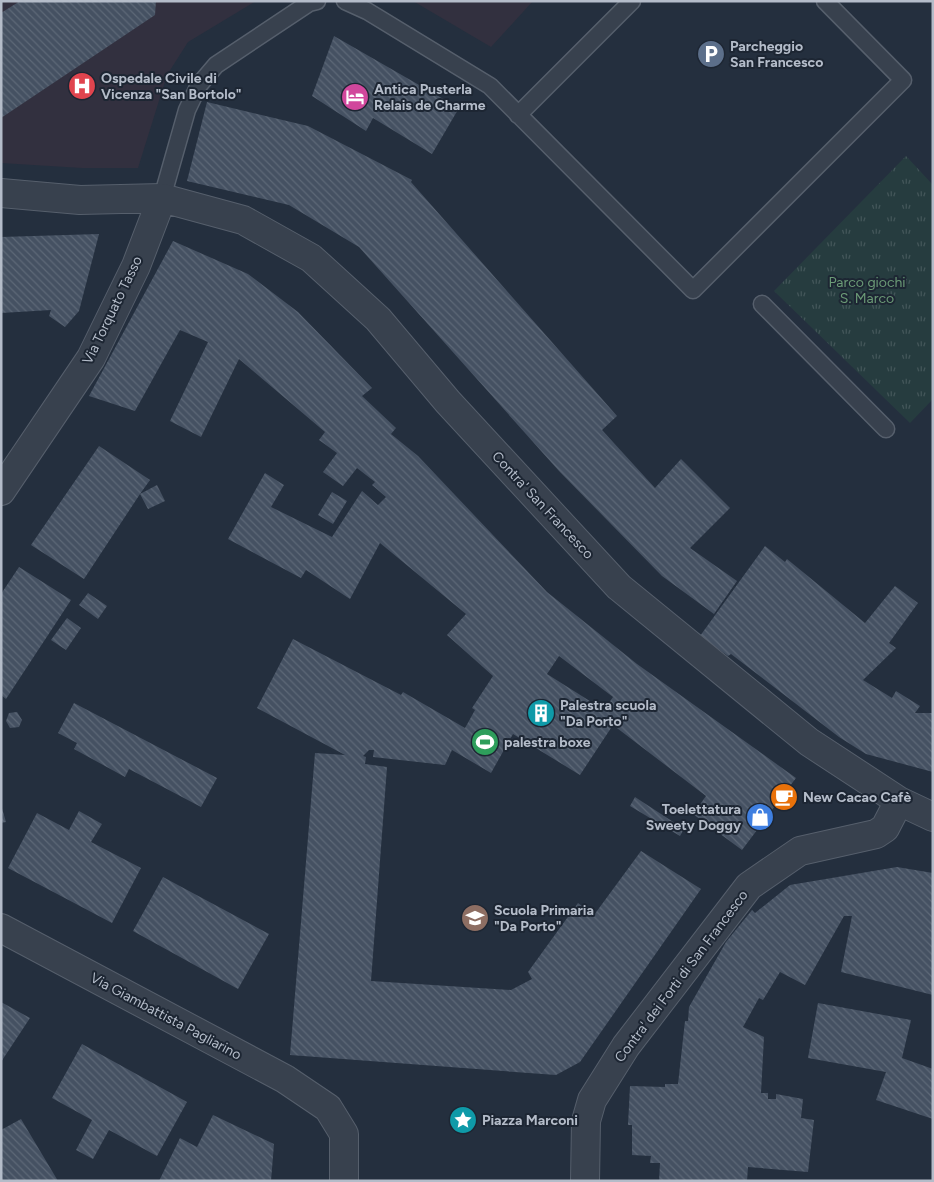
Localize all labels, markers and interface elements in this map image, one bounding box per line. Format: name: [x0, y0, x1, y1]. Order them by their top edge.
place label: Parcheggio San Francesco: [730, 38, 823, 71]
parking icon: Parcheggio San Francesco: [696, 39, 726, 69]
place label: Ospedale Civile di Vicenza "San Bortolo": [101, 70, 242, 103]
hospital icon: Ospedale Civile di Vicenza "San Bortolo": [67, 71, 97, 101]
place label: Antica Pusterla Relais de Charme: [374, 81, 486, 114]
hotel icon: Antica Pusterla Relais de Charme: [340, 82, 370, 112]
street label: Via Torquato Tasso: [79, 253, 146, 367]
park label: Parco giochi S. Marco: [828, 274, 906, 307]
street label: Contra' San Francesco: [488, 448, 597, 563]
place label: Palestra scuola "Da Porto": [560, 697, 656, 730]
building icon: Palestra scuola "Da Porto": [526, 698, 556, 728]
sports icon: palestra boxe: [470, 727, 500, 757]
place label: palestra boxe: [504, 734, 591, 751]
cafe icon: New Cacao Cafè: [769, 782, 799, 812]
place label: New Cacao Cafè: [803, 789, 911, 806]
place label: Toelettatura Sweety Doggy: [646, 801, 742, 834]
shop icon: Toelettatura Sweety Doggy: [745, 802, 775, 832]
street label: Contra' dei Forti di San Francesco: [611, 887, 752, 1066]
place label: Scuola Primaria "Da Porto": [494, 902, 594, 935]
school or university icon: Scuola Primaria "Da Porto": [460, 903, 490, 933]
street label: Via Giambattista Pagliarino: [87, 969, 244, 1064]
place icon: Piazza Marconi: [448, 1105, 478, 1135]
place label: Piazza Marconi: [482, 1112, 578, 1129]

